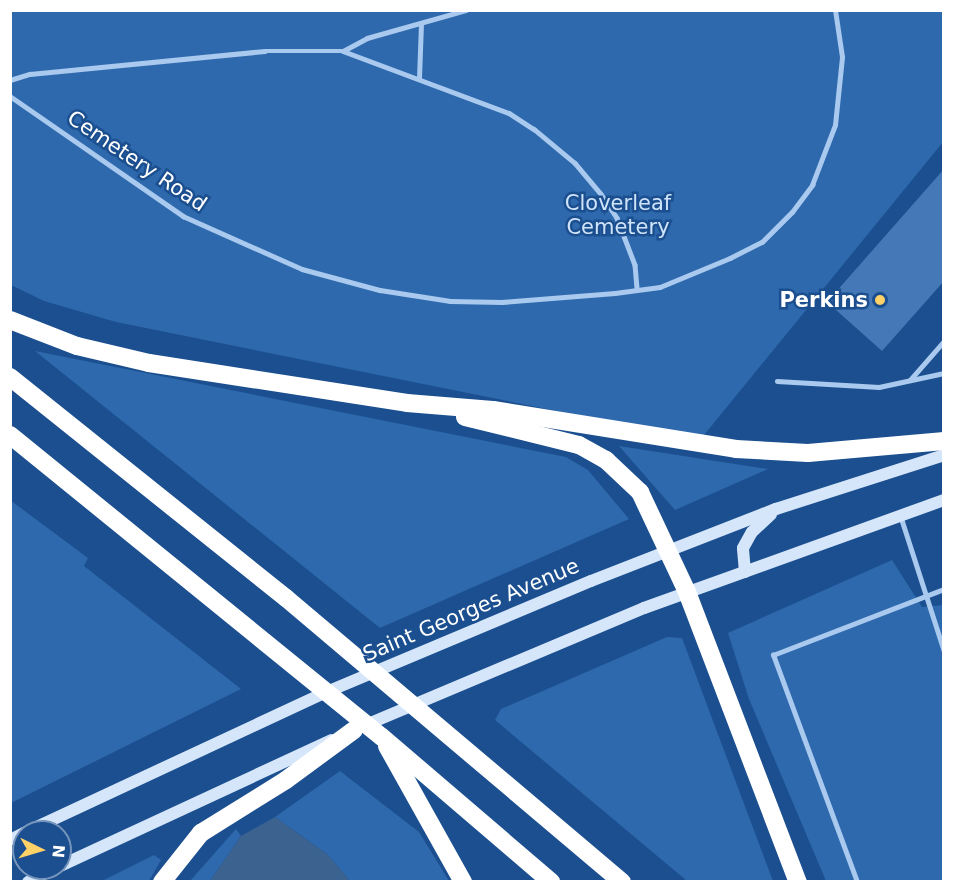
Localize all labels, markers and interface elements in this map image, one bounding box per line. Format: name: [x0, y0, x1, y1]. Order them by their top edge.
street label: Cemetery Road: [63, 105, 211, 217]
park label: Cloverleaf Cemetery: [565, 190, 671, 240]
place label: Perkins: [779, 287, 868, 313]
marker: Perkins: [873, 293, 887, 307]
street label: Saint Georges Avenue: [359, 553, 583, 667]
north arrow: [12, 820, 72, 880]
text: N: [48, 844, 68, 859]

